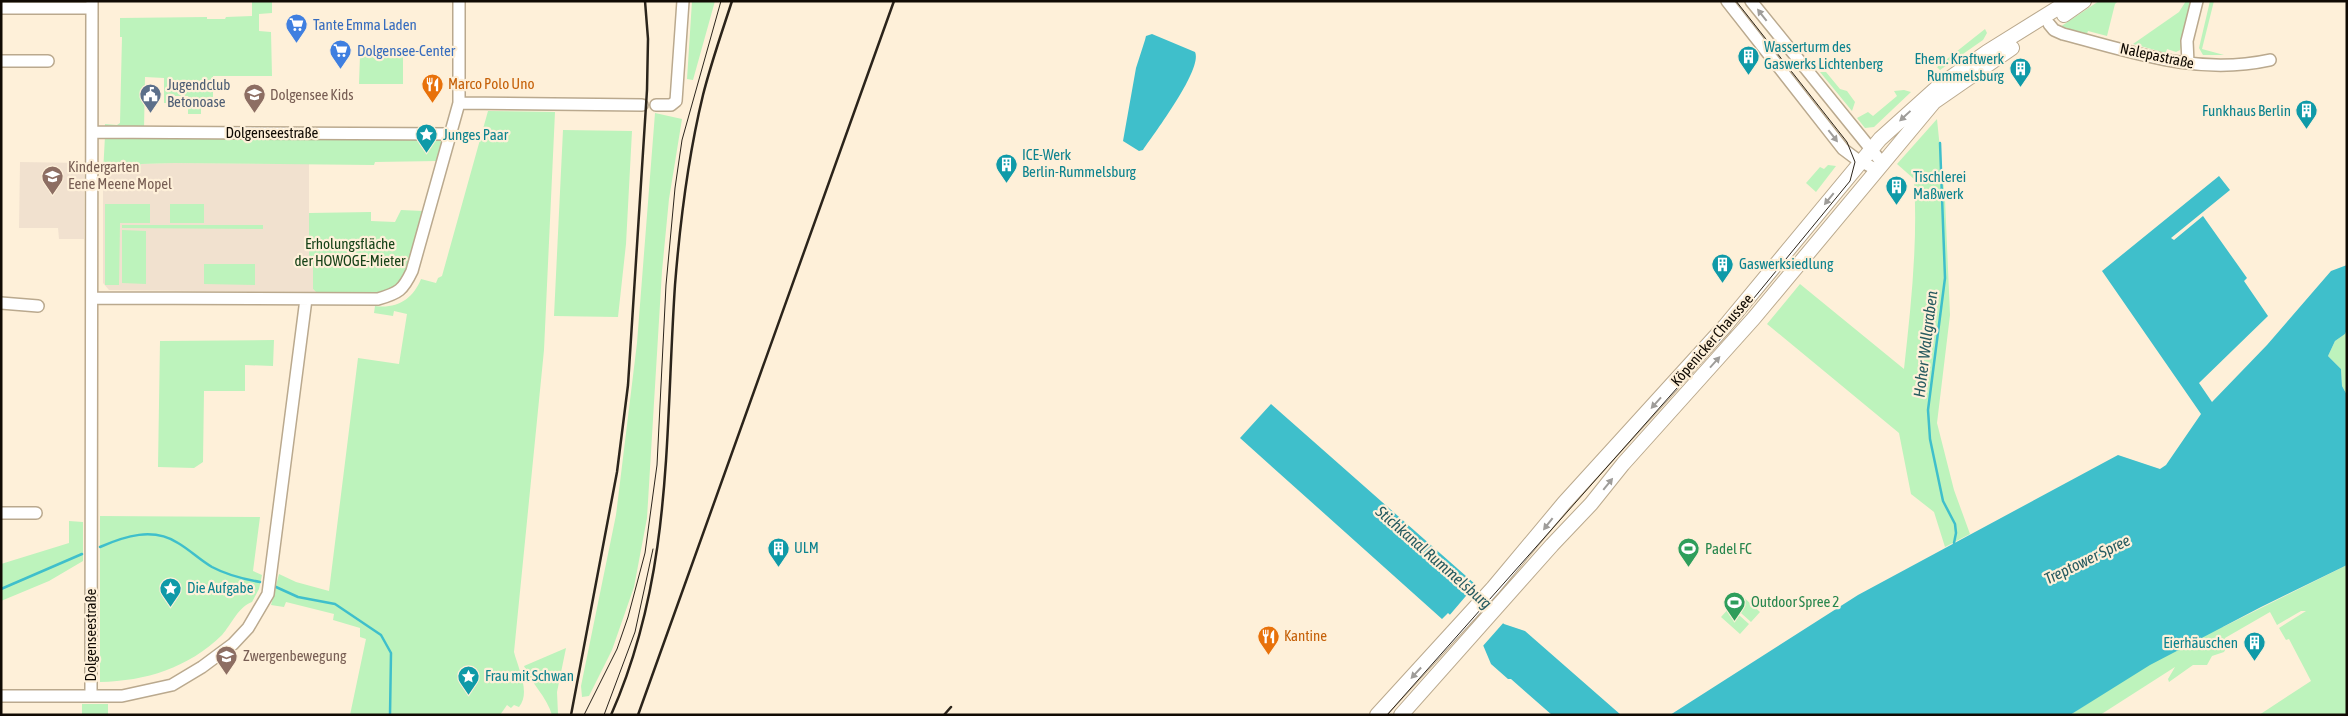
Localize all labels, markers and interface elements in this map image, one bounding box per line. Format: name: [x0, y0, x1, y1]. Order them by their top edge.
one-way arrow: [1757, 9, 1768, 22]
supermarket icon: Tante Emma Laden: [285, 13, 309, 44]
place label: Tante Emma Laden: [313, 16, 417, 33]
place label: Wasserturm des Gaswerks Lichtenberg: [1764, 38, 1883, 72]
supermarket icon: Dolgensee-Center: [329, 39, 353, 70]
street label: Nalepastraße: [2119, 39, 2196, 72]
place label: Dolgensee-Center: [357, 42, 456, 59]
building icon: Wasserturm des Gaswerks Lichtenberg: [1736, 44, 1760, 75]
place label: Ehem. Kraftwerk Rummelsburg: [1914, 50, 2005, 84]
building icon: Ehem. Kraftwerk Rummelsburg: [2008, 56, 2032, 87]
restaurant icon: Marco Polo Uno: [420, 72, 444, 103]
place label: Marco Polo Uno: [448, 75, 534, 92]
place label: Jugendclub Betonoase: [167, 76, 230, 110]
public building icon: Jugendclub Betonoase: [139, 82, 163, 113]
school or university icon: Dolgensee Kids: [242, 83, 266, 114]
place label: Dolgensee Kids: [270, 86, 354, 103]
building icon: Funkhaus Berlin: [2295, 99, 2319, 130]
place label: Funkhaus Berlin: [2202, 102, 2291, 119]
one-way arrow: [1899, 110, 1912, 121]
place icon: Junges Paar: [415, 123, 439, 154]
street label: Dolgenseestraße: [226, 124, 319, 141]
place label: Junges Paar: [443, 126, 509, 143]
one-way arrow: [1827, 129, 1838, 142]
place label: ICE-Werk Berlin-Rummelsburg: [1022, 146, 1137, 180]
building icon: ICE-Werk Berlin-Rummelsburg: [994, 152, 1018, 183]
place label: Kindergarten Eene Meene Mopel: [68, 158, 172, 192]
school or university icon: Kindergarten Eene Meene Mopel: [40, 164, 64, 195]
place label: Tischlerei Maßwerk: [1913, 168, 1966, 202]
building icon: Tischlerei Maßwerk: [1885, 174, 1909, 205]
one-way arrow: [1824, 192, 1835, 205]
park label: Erholungsfläche der HOWOGE-Mieter: [294, 235, 406, 269]
building icon: Gaswerksiedlung: [1711, 252, 1735, 283]
place label: Gaswerksiedlung: [1739, 255, 1834, 272]
water label: Hoher Wallgraben: [1910, 289, 1941, 399]
street label: Köpenicker Chaussee: [1667, 290, 1756, 389]
one-way arrow: [1709, 355, 1720, 368]
one-way arrow: [1650, 397, 1662, 409]
one-way arrow: [1602, 478, 1613, 491]
water label: Stichkanal Rummelsburg: [1371, 501, 1496, 613]
one-way arrow: [1542, 517, 1553, 530]
water label: Treptower Spree: [2041, 530, 2133, 588]
building icon: ULM: [766, 536, 790, 567]
sports icon: Padel FC: [1677, 537, 1701, 568]
place label: ULM: [794, 539, 819, 556]
place label: Padel FC: [1705, 540, 1752, 557]
place icon: Die Aufgabe: [159, 576, 183, 607]
place label: Die Aufgabe: [187, 579, 254, 596]
street label: Dolgenseestraße: [82, 588, 99, 681]
sports icon: Outdoor Spree 2: [1723, 590, 1747, 621]
place label: Outdoor Spree 2: [1751, 593, 1839, 610]
restaurant icon: Kantine: [1256, 624, 1280, 655]
place label: Kantine: [1284, 627, 1327, 644]
building icon: Eierhäuschen: [2242, 631, 2266, 662]
place label: Eierhäuschen: [2163, 634, 2238, 651]
school or university icon: Zwergenbewegung: [215, 644, 239, 675]
place label: Zwergenbewegung: [243, 647, 347, 664]
place icon: Frau mit Schwan: [457, 664, 481, 695]
one-way arrow: [1410, 666, 1422, 678]
place label: Frau mit Schwan: [485, 667, 574, 684]

